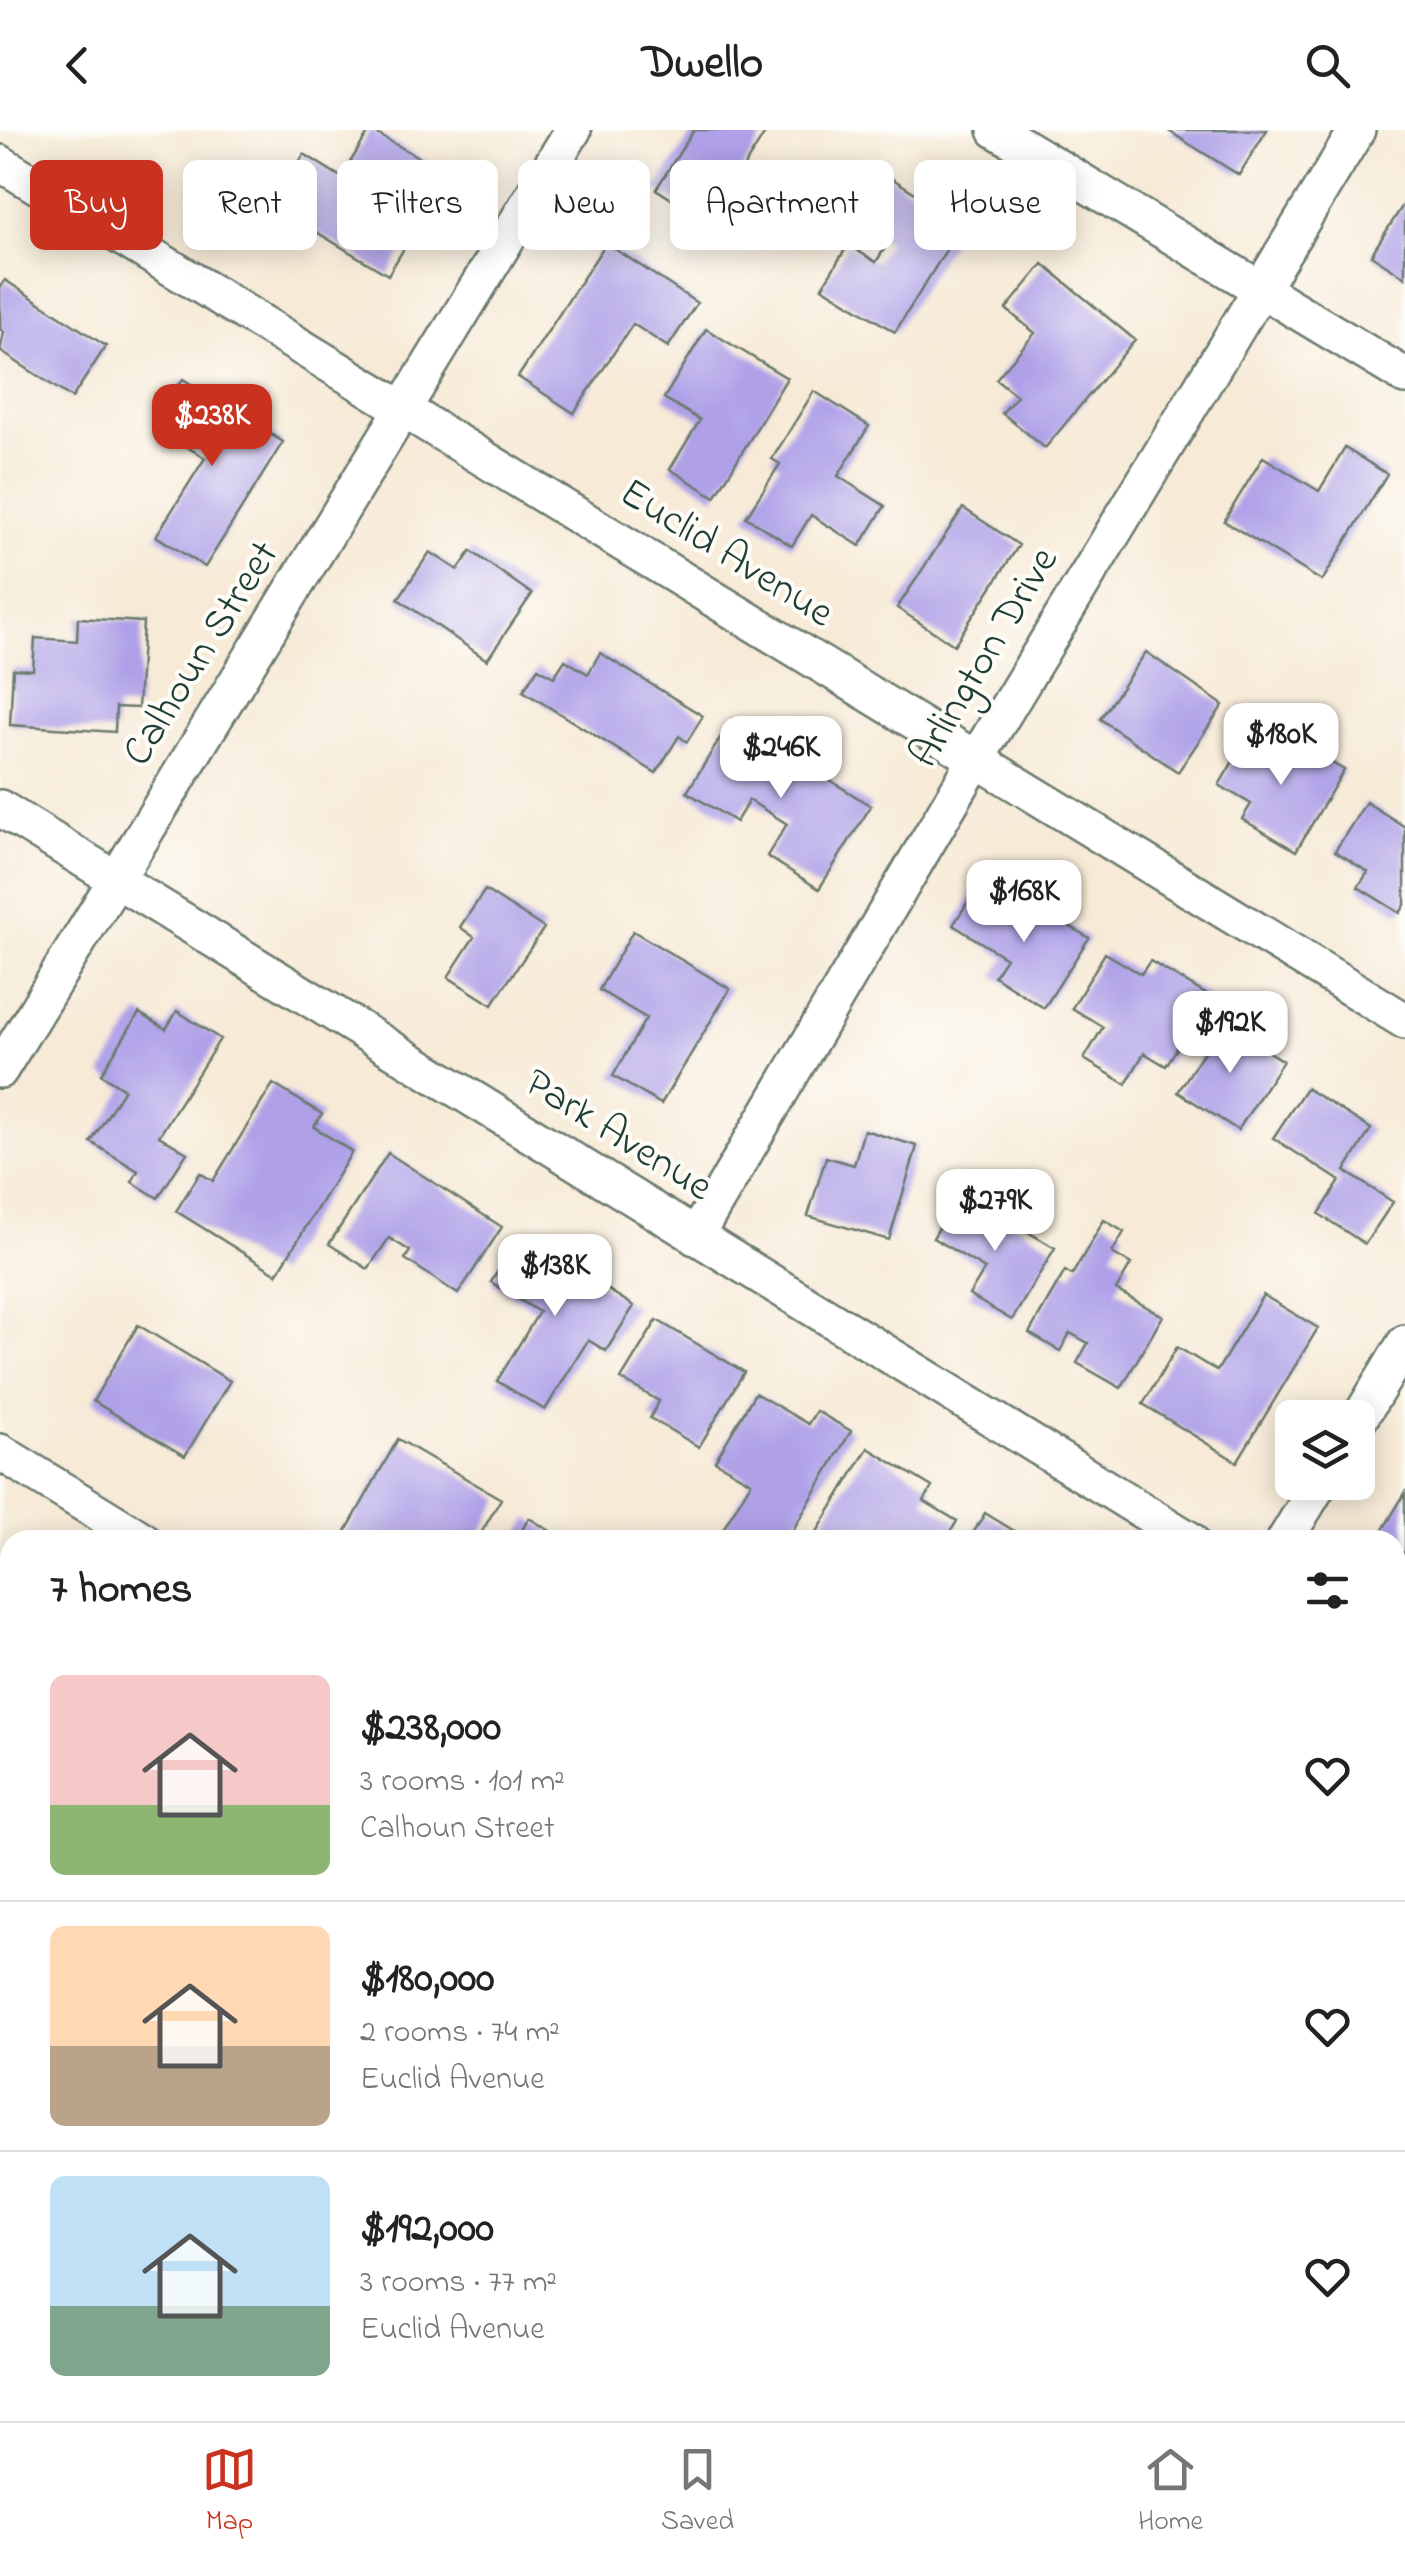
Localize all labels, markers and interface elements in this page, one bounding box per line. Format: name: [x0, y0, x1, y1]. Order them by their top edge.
text: Dwello: [642, 32, 763, 98]
icon: back: [50, 38, 105, 93]
icon: search: [1300, 38, 1355, 93]
chip: Buy: [30, 160, 163, 250]
chip: Rent: [183, 160, 317, 250]
chip: Filters: [337, 160, 498, 250]
chip: New: [518, 160, 650, 250]
chip: Apartment: [670, 160, 894, 250]
chip: House: [914, 160, 1076, 250]
pin: $238K: [142, 384, 282, 469]
text: $238K: [174, 393, 250, 440]
street label: Euclid Avenue: [607, 464, 845, 644]
street label: Calhoun Street: [108, 529, 296, 779]
street label: Arlington Drive: [895, 536, 1075, 780]
pin: $180K: [1211, 703, 1351, 788]
text: $180K: [1246, 712, 1316, 759]
pin: $246K: [711, 716, 851, 801]
text: $246K: [742, 725, 820, 772]
pin: $168K: [954, 860, 1094, 945]
text: $168K: [988, 869, 1060, 916]
pin: $192K: [1160, 991, 1300, 1076]
text: $192K: [1195, 1000, 1265, 1047]
street label: Park Avenue: [512, 1054, 724, 1218]
pin: $279K: [925, 1169, 1065, 1254]
text: $279K: [958, 1178, 1032, 1225]
pin: $138K: [485, 1234, 625, 1319]
text: $138K: [520, 1243, 590, 1290]
map controls: [1275, 1400, 1375, 1500]
button: layers: [1275, 1400, 1375, 1500]
text: 7 homes: [50, 1560, 192, 1621]
icon: filters: [1300, 1563, 1355, 1618]
text: $238,000: [360, 1698, 501, 1759]
icon: home: [130, 1715, 250, 1835]
icon: heart: [1300, 1748, 1355, 1803]
text: 3 rooms · 101 m²: [360, 1759, 565, 1806]
text: Calhoun Street: [360, 1806, 555, 1853]
text: $180,000: [360, 1949, 494, 2010]
icon: home: [130, 1966, 250, 2086]
icon: heart: [1300, 1999, 1355, 2054]
text: 2 rooms · 74 m²: [360, 2010, 560, 2057]
text: Euclid Avenue: [360, 2057, 545, 2104]
text: $192,000: [360, 2199, 494, 2260]
icon: home: [130, 2216, 250, 2336]
icon: heart: [1300, 2249, 1355, 2304]
text: 3 rooms · 77 m²: [360, 2260, 557, 2307]
text: Euclid Avenue: [360, 2307, 545, 2354]
tab: Map: [202, 2442, 257, 2543]
tab: Saved: [661, 2442, 734, 2543]
tab: Home: [1138, 2442, 1203, 2543]

